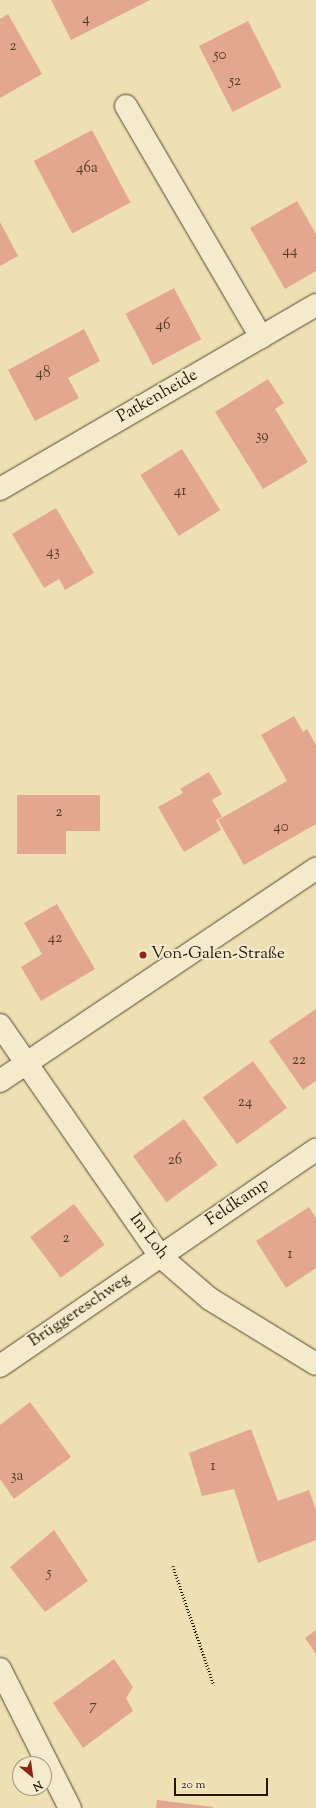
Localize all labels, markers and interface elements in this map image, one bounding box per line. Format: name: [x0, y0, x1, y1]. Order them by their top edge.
house number: 4: [82, 11, 90, 29]
house number: 2: [9, 38, 17, 56]
house number: 50: [213, 47, 227, 65]
house number: 52: [229, 73, 241, 91]
house number: 46a: [76, 160, 98, 178]
house number: 44: [282, 243, 298, 261]
house number: 46: [156, 317, 170, 335]
house number: 48: [35, 365, 51, 383]
street label: Patkenheide: [114, 366, 202, 428]
house number: 39: [255, 428, 269, 446]
house number: 41: [174, 483, 186, 501]
house number: 43: [46, 544, 60, 562]
house number: 2: [55, 804, 63, 822]
house number: 40: [273, 819, 289, 837]
house number: 42: [48, 930, 62, 948]
place label: Von-Galen-Straße: [151, 945, 285, 965]
marker: Von-Galen-Straße: [138, 950, 148, 960]
house number: 22: [292, 1052, 306, 1070]
house number: 24: [238, 1094, 252, 1112]
house number: 26: [168, 1152, 182, 1170]
street label: Feldkamp: [203, 1174, 273, 1232]
street label: Im Loh: [124, 1210, 172, 1264]
house number: 2: [62, 1230, 70, 1248]
house number: 1: [287, 1246, 293, 1264]
street label: Brüggereschweg: [25, 1270, 135, 1352]
house number: 1: [210, 1458, 216, 1476]
house number: 3a: [11, 1468, 23, 1486]
house number: 5: [46, 1565, 52, 1583]
house number: 7: [89, 1698, 97, 1716]
north arrow: [12, 1756, 52, 1796]
scale bar: [176, 1770, 270, 1796]
text: N: [30, 1776, 45, 1795]
text: 20 m: [181, 1776, 205, 1794]

